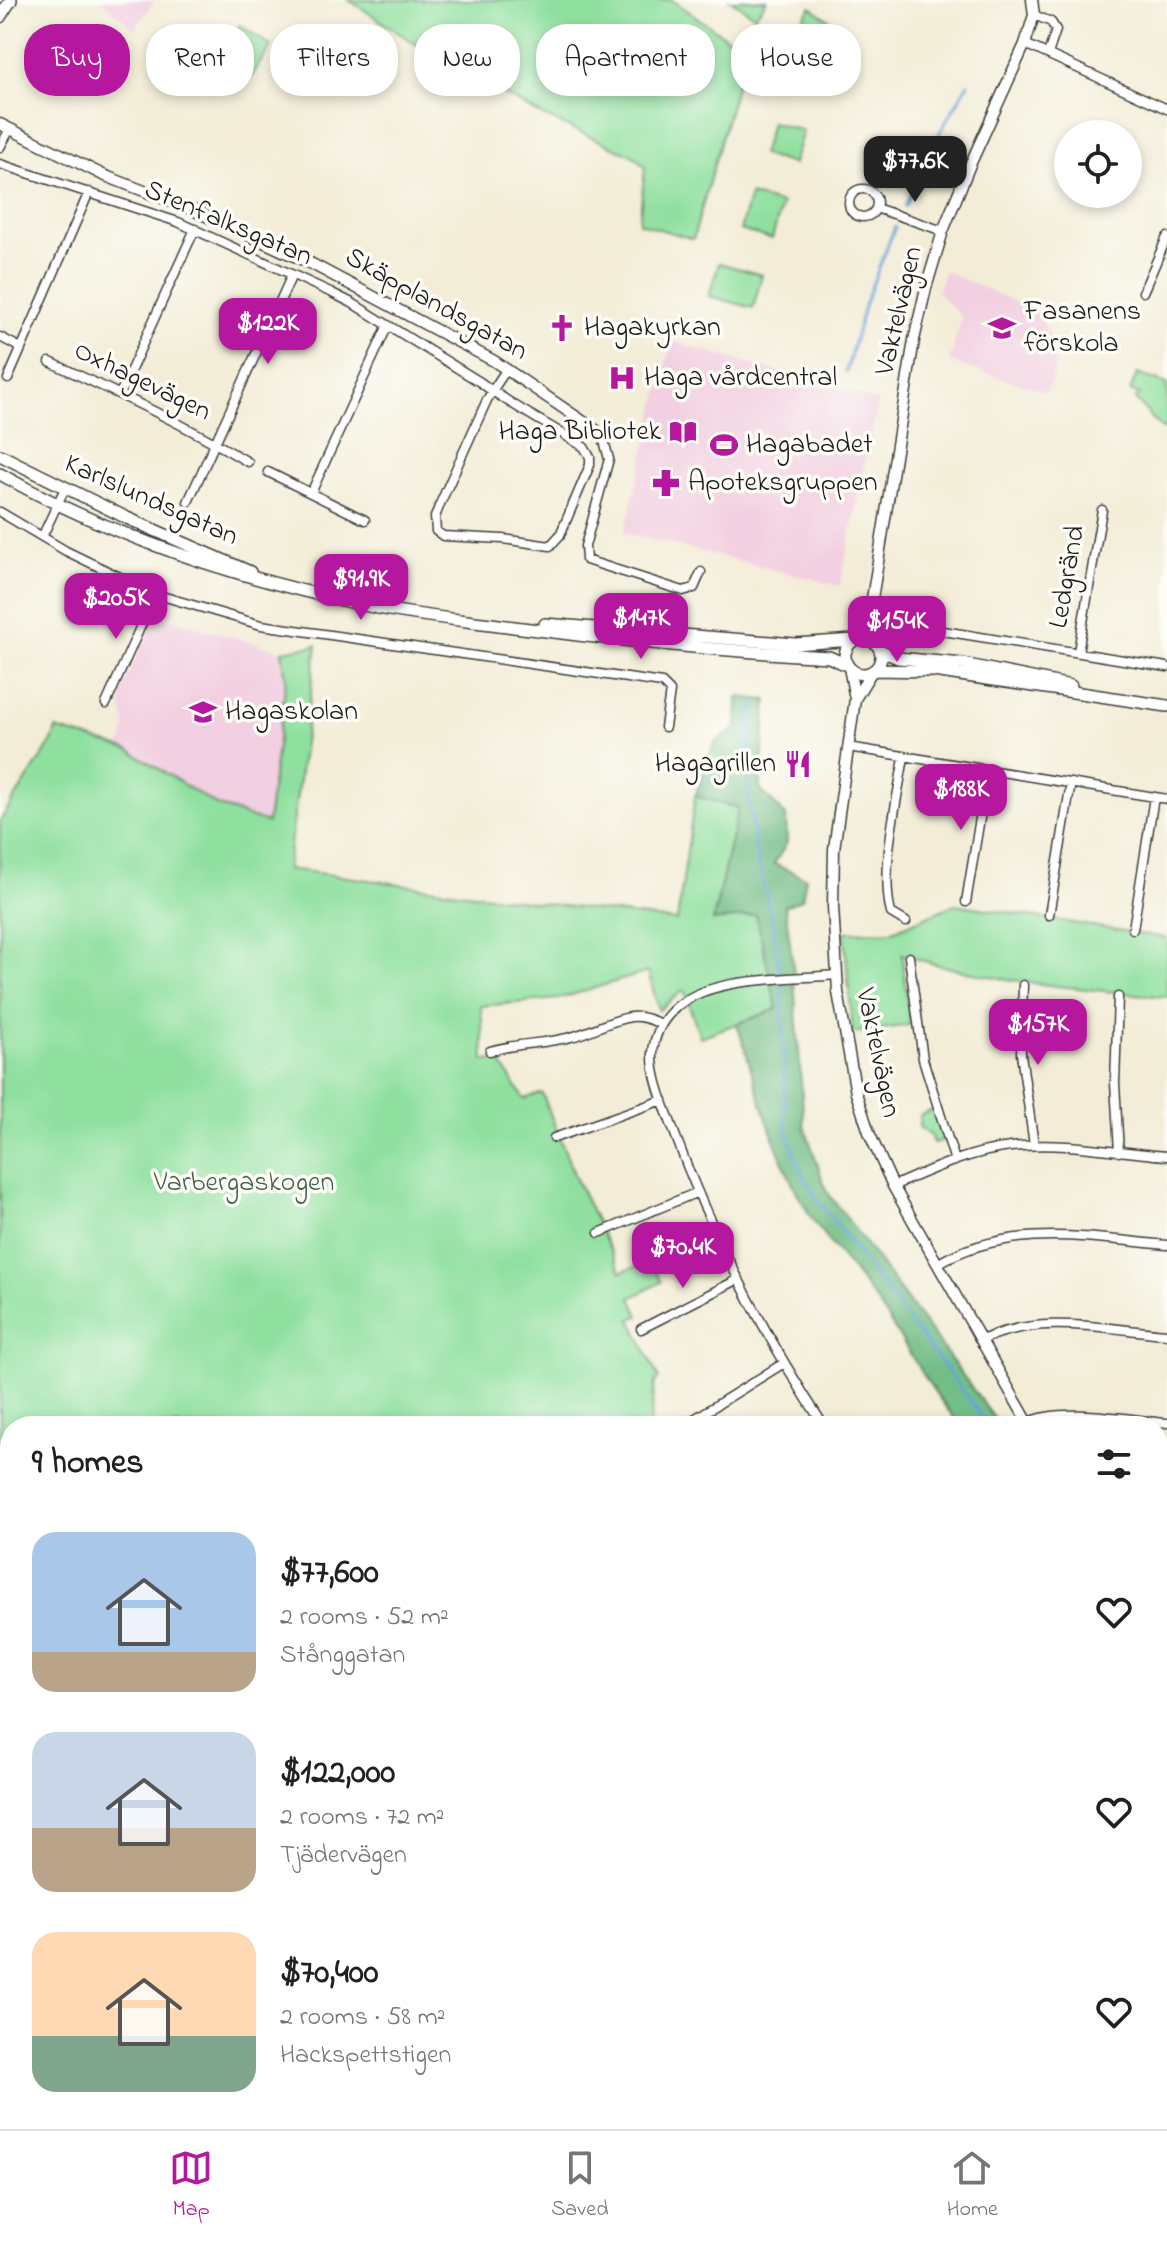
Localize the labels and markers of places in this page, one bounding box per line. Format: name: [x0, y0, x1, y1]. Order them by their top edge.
pin: $77.6K: [850, 136, 980, 204]
place label: Fasanens förskola: [1023, 292, 1141, 365]
pin: $122K: [212, 298, 324, 366]
place label: Hagakyrkan: [584, 308, 721, 349]
church icon: Hagakyrkan: [547, 313, 577, 343]
school or university icon: Fasanens förskola: [987, 313, 1017, 343]
place label: Haga vårdcentral: [644, 358, 837, 399]
hospital icon: Haga vårdcentral: [607, 363, 637, 393]
place label: Haga Bibliotek: [499, 412, 662, 453]
library icon: Haga Bibliotek: [668, 417, 698, 447]
place label: Hagabadet: [746, 425, 873, 466]
sports icon: Hagabadet: [709, 430, 739, 460]
place label: Apoteksgruppen: [688, 463, 878, 504]
pharmacy icon: Apoteksgruppen: [651, 468, 681, 498]
pin: $91.9K: [296, 554, 426, 622]
pin: $205K: [60, 573, 172, 641]
pin: $147K: [585, 593, 697, 661]
pin: $154K: [841, 596, 953, 664]
place label: Hagaskolan: [225, 692, 358, 733]
school or university icon: Hagaskolan: [188, 697, 218, 727]
place label: Hagagrillen: [655, 744, 776, 785]
restaurant icon: Hagagrillen: [783, 749, 813, 779]
pin: $188K: [905, 764, 1017, 832]
pin: $157K: [982, 999, 1094, 1067]
pin: $70.4K: [618, 1222, 748, 1290]

